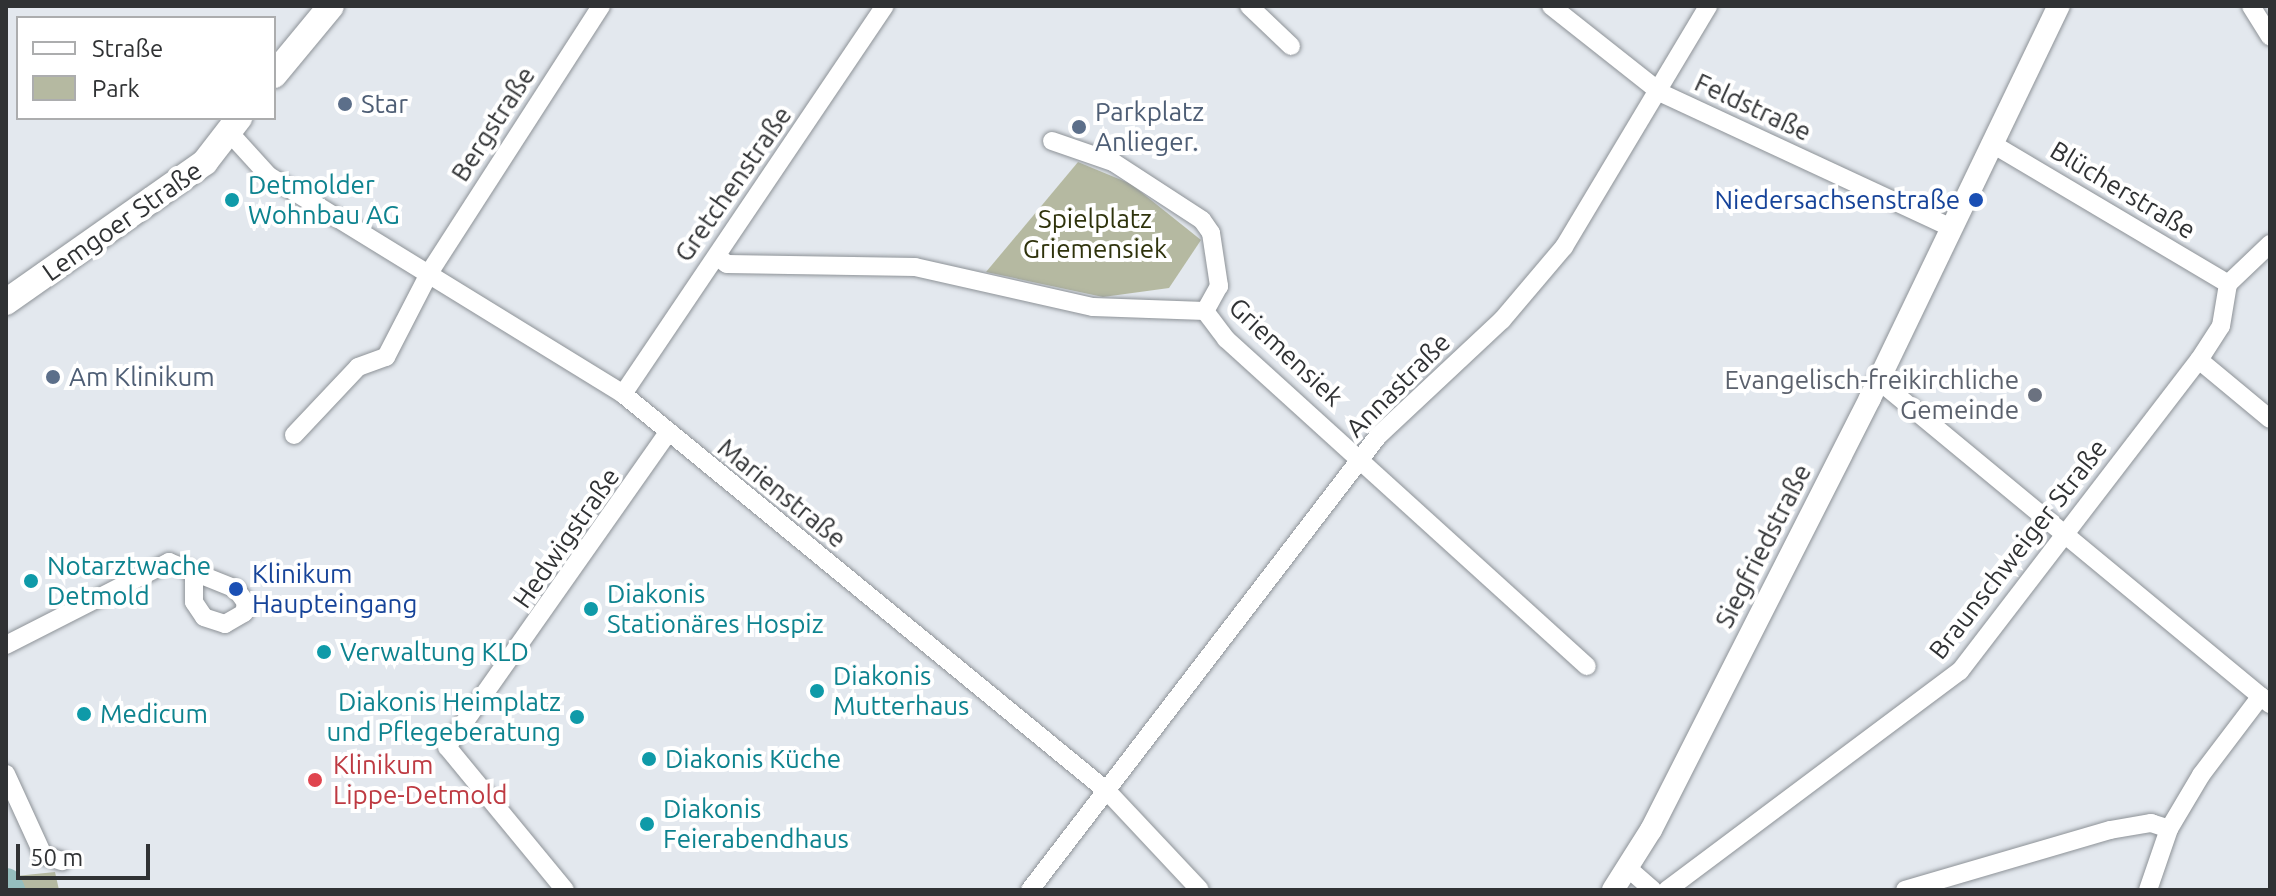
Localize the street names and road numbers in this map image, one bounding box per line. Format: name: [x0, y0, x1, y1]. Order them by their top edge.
street label: Bergstraße: [444, 61, 542, 187]
street label: Feldstraße: [1690, 67, 1816, 147]
street label: Gretchenstraße: [668, 100, 798, 268]
street label: Blücherstraße: [2045, 134, 2201, 246]
street label: Lemgoer Straße: [36, 154, 208, 288]
street label: Griemensiek: [1223, 291, 1349, 413]
street label: Annastraße: [1339, 326, 1457, 444]
street label: Marienstraße: [712, 432, 852, 554]
street label: Braunschweiger Straße: [1922, 433, 2114, 665]
street label: Siegfriedstraße: [1708, 459, 1818, 633]
street label: Hedwigstraße: [506, 462, 626, 614]

